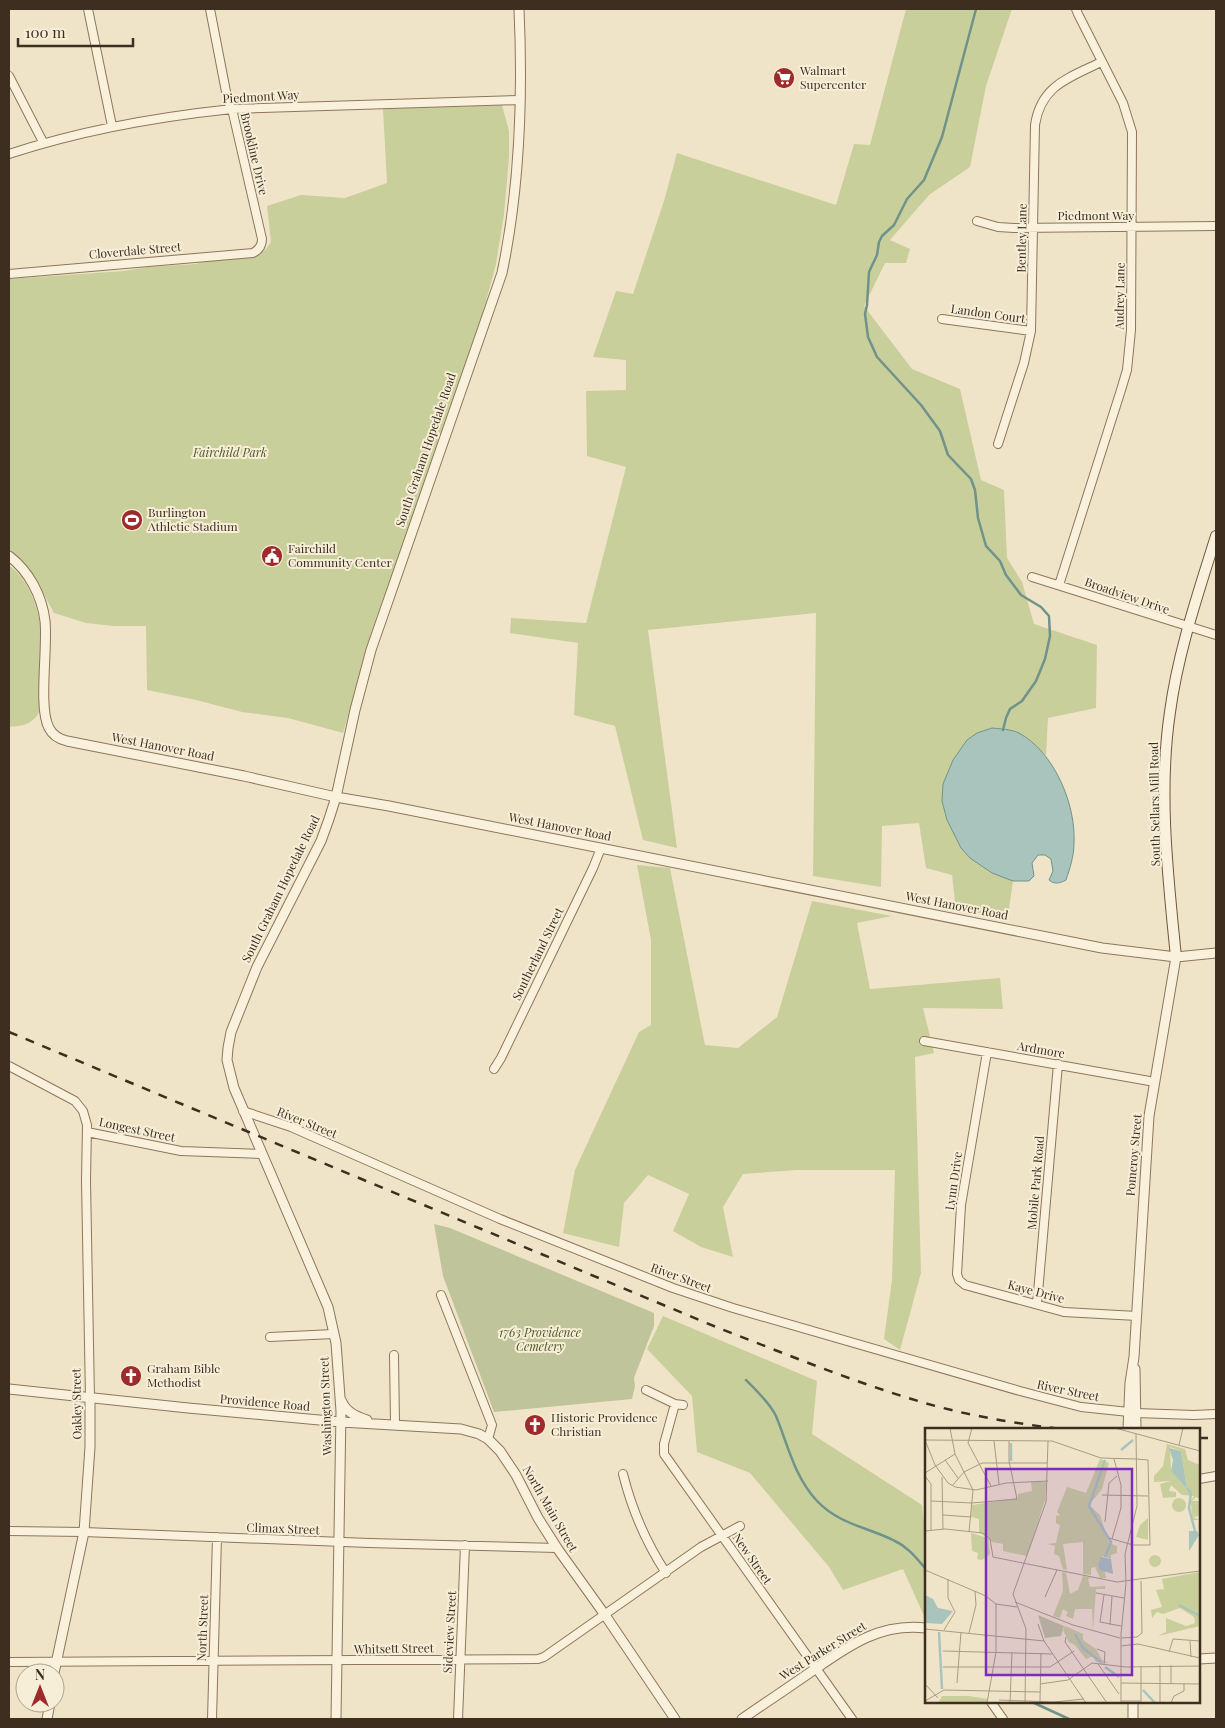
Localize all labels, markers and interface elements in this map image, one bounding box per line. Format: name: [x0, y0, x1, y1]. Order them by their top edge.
scale bar: [18, 15, 132, 47]
text: 100 m: [25, 22, 66, 42]
place label: Walmart Supercenter: [799, 62, 867, 92]
supermarket icon: Walmart Supercenter: [772, 66, 796, 90]
street label: Piedmont Way: [222, 86, 300, 106]
street label: Brookline Drive: [238, 111, 272, 197]
street label: Bentley Lane: [1012, 203, 1030, 273]
street label: Piedmont Way: [1058, 207, 1134, 223]
street label: Cloverdale Street: [88, 238, 182, 262]
street label: Audrey Lane: [1110, 262, 1128, 331]
street label: Landon Court: [950, 300, 1027, 326]
street label: South Graham Hopedale Road: [391, 371, 459, 529]
park label: Fairchild Park: [192, 444, 267, 460]
place label: Burlington Athletic Stadium: [147, 504, 238, 534]
sports icon: Burlington Athletic Stadium: [120, 508, 144, 532]
place label: Fairchild Community Center: [288, 540, 393, 570]
public building icon: Fairchild Community Center: [260, 544, 284, 568]
street label: Broadview Drive: [1083, 573, 1172, 617]
street label: West Hanover Road: [109, 728, 216, 764]
street label: South Sellars Mill Road: [1145, 742, 1163, 866]
street label: West Hanover Road: [506, 808, 613, 844]
street label: South Graham Hopedale Road: [237, 812, 323, 965]
street label: West Hanover Road: [903, 887, 1010, 923]
street label: Southerland Street: [508, 904, 567, 1003]
street label: Ardmore: [1015, 1037, 1066, 1061]
street label: River Street: [275, 1103, 340, 1142]
street label: Pomeroy Street: [1121, 1112, 1145, 1197]
street label: Longest Street: [98, 1113, 178, 1145]
street label: Mobile Park Road: [1023, 1135, 1047, 1231]
street label: Lynn Drive: [941, 1150, 965, 1211]
street label: River Street: [649, 1259, 715, 1296]
street label: Kaye Drive: [1006, 1276, 1066, 1306]
park label: 1763 Providence Cemetery: [499, 1324, 581, 1354]
street label: Washington Street: [315, 1356, 335, 1457]
place label: Graham Bible Methodist: [147, 1360, 220, 1390]
church icon: Graham Bible Methodist: [119, 1364, 143, 1388]
street label: Oakley Street: [67, 1367, 85, 1440]
street label: River Street: [1036, 1376, 1102, 1405]
street label: Providence Road: [219, 1390, 311, 1414]
place label: Historic Providence Christian: [551, 1409, 658, 1439]
church icon: Historic Providence Christian: [523, 1413, 547, 1437]
inset map: [925, 1428, 1200, 1703]
street label: North Main Street: [520, 1463, 582, 1555]
street label: Climax Street: [246, 1519, 321, 1537]
street label: New Street: [730, 1530, 777, 1588]
street label: Sideview Street: [439, 1590, 459, 1674]
street label: North Street: [193, 1594, 211, 1662]
street label: West Parker Street: [775, 1617, 869, 1684]
street label: Whitsett Street: [353, 1639, 435, 1657]
north arrow: [15, 1663, 65, 1713]
text: N: [35, 1665, 45, 1684]

